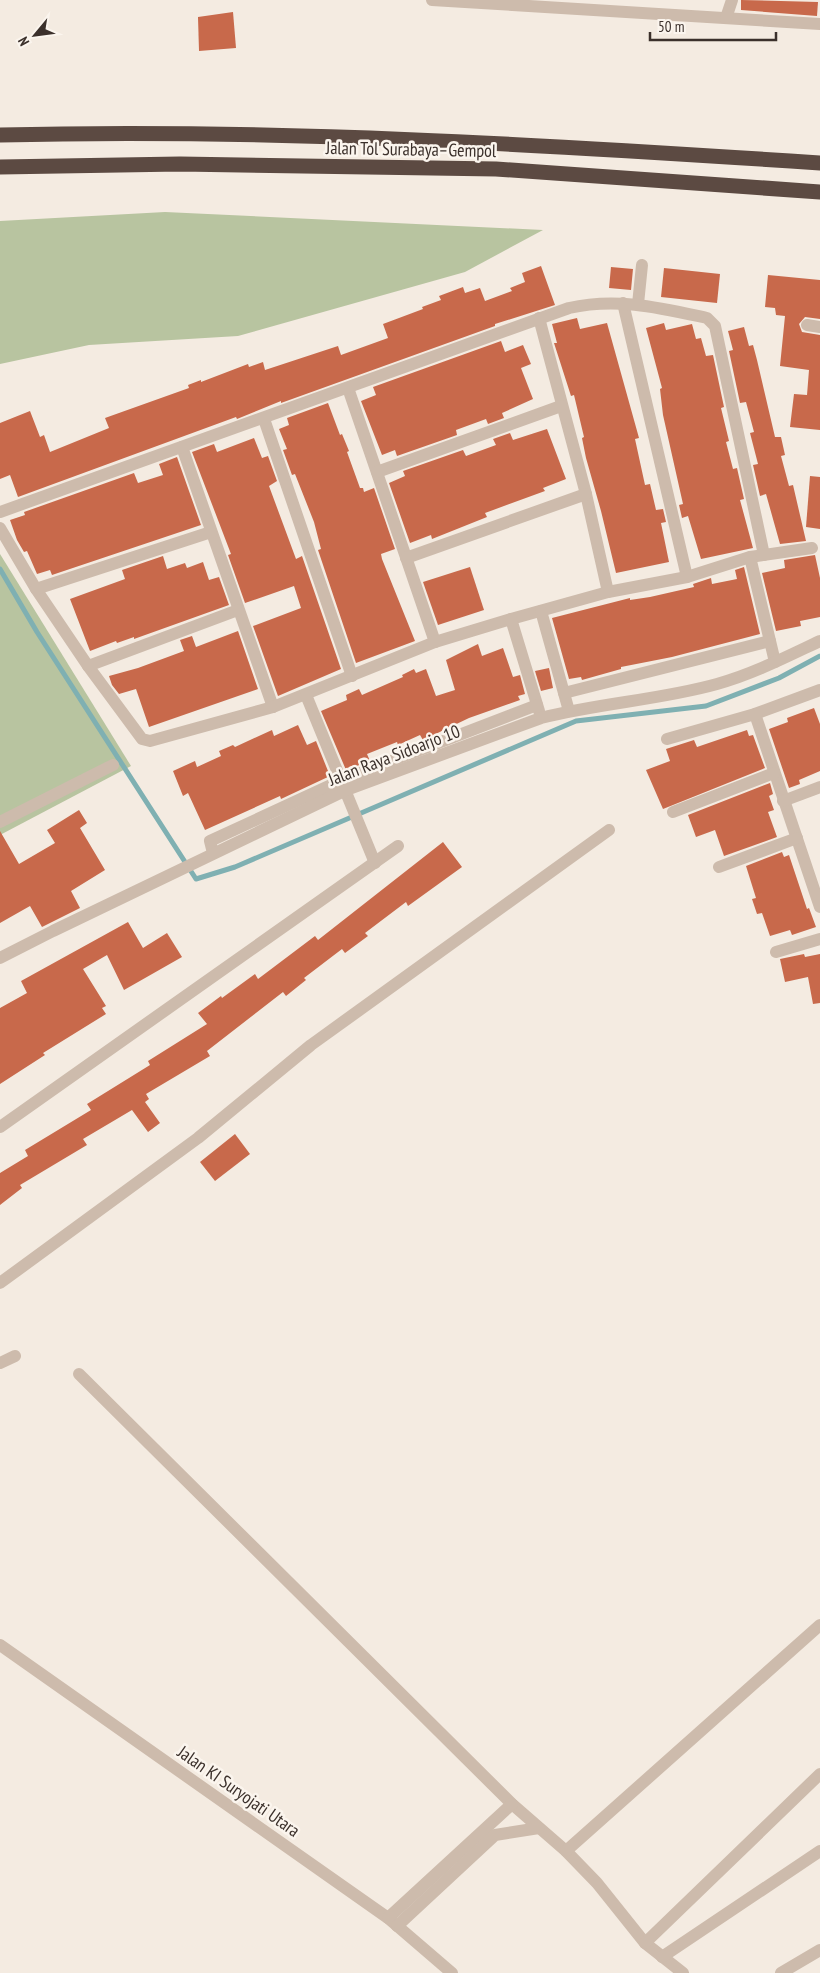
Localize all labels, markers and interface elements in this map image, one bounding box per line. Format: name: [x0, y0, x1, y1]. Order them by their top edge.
north arrow: [10, 10, 60, 60]
scale bar: [650, 10, 776, 42]
text: 50 m: [658, 17, 684, 36]
text: N: [14, 34, 33, 49]
street label: Jalan Tol Surabaya–Gempol: [325, 136, 497, 162]
street label: Jalan Raya Sidoarjo 10: [324, 719, 463, 791]
street label: Jalan KI Suryojati Utara: [173, 1740, 305, 1842]

